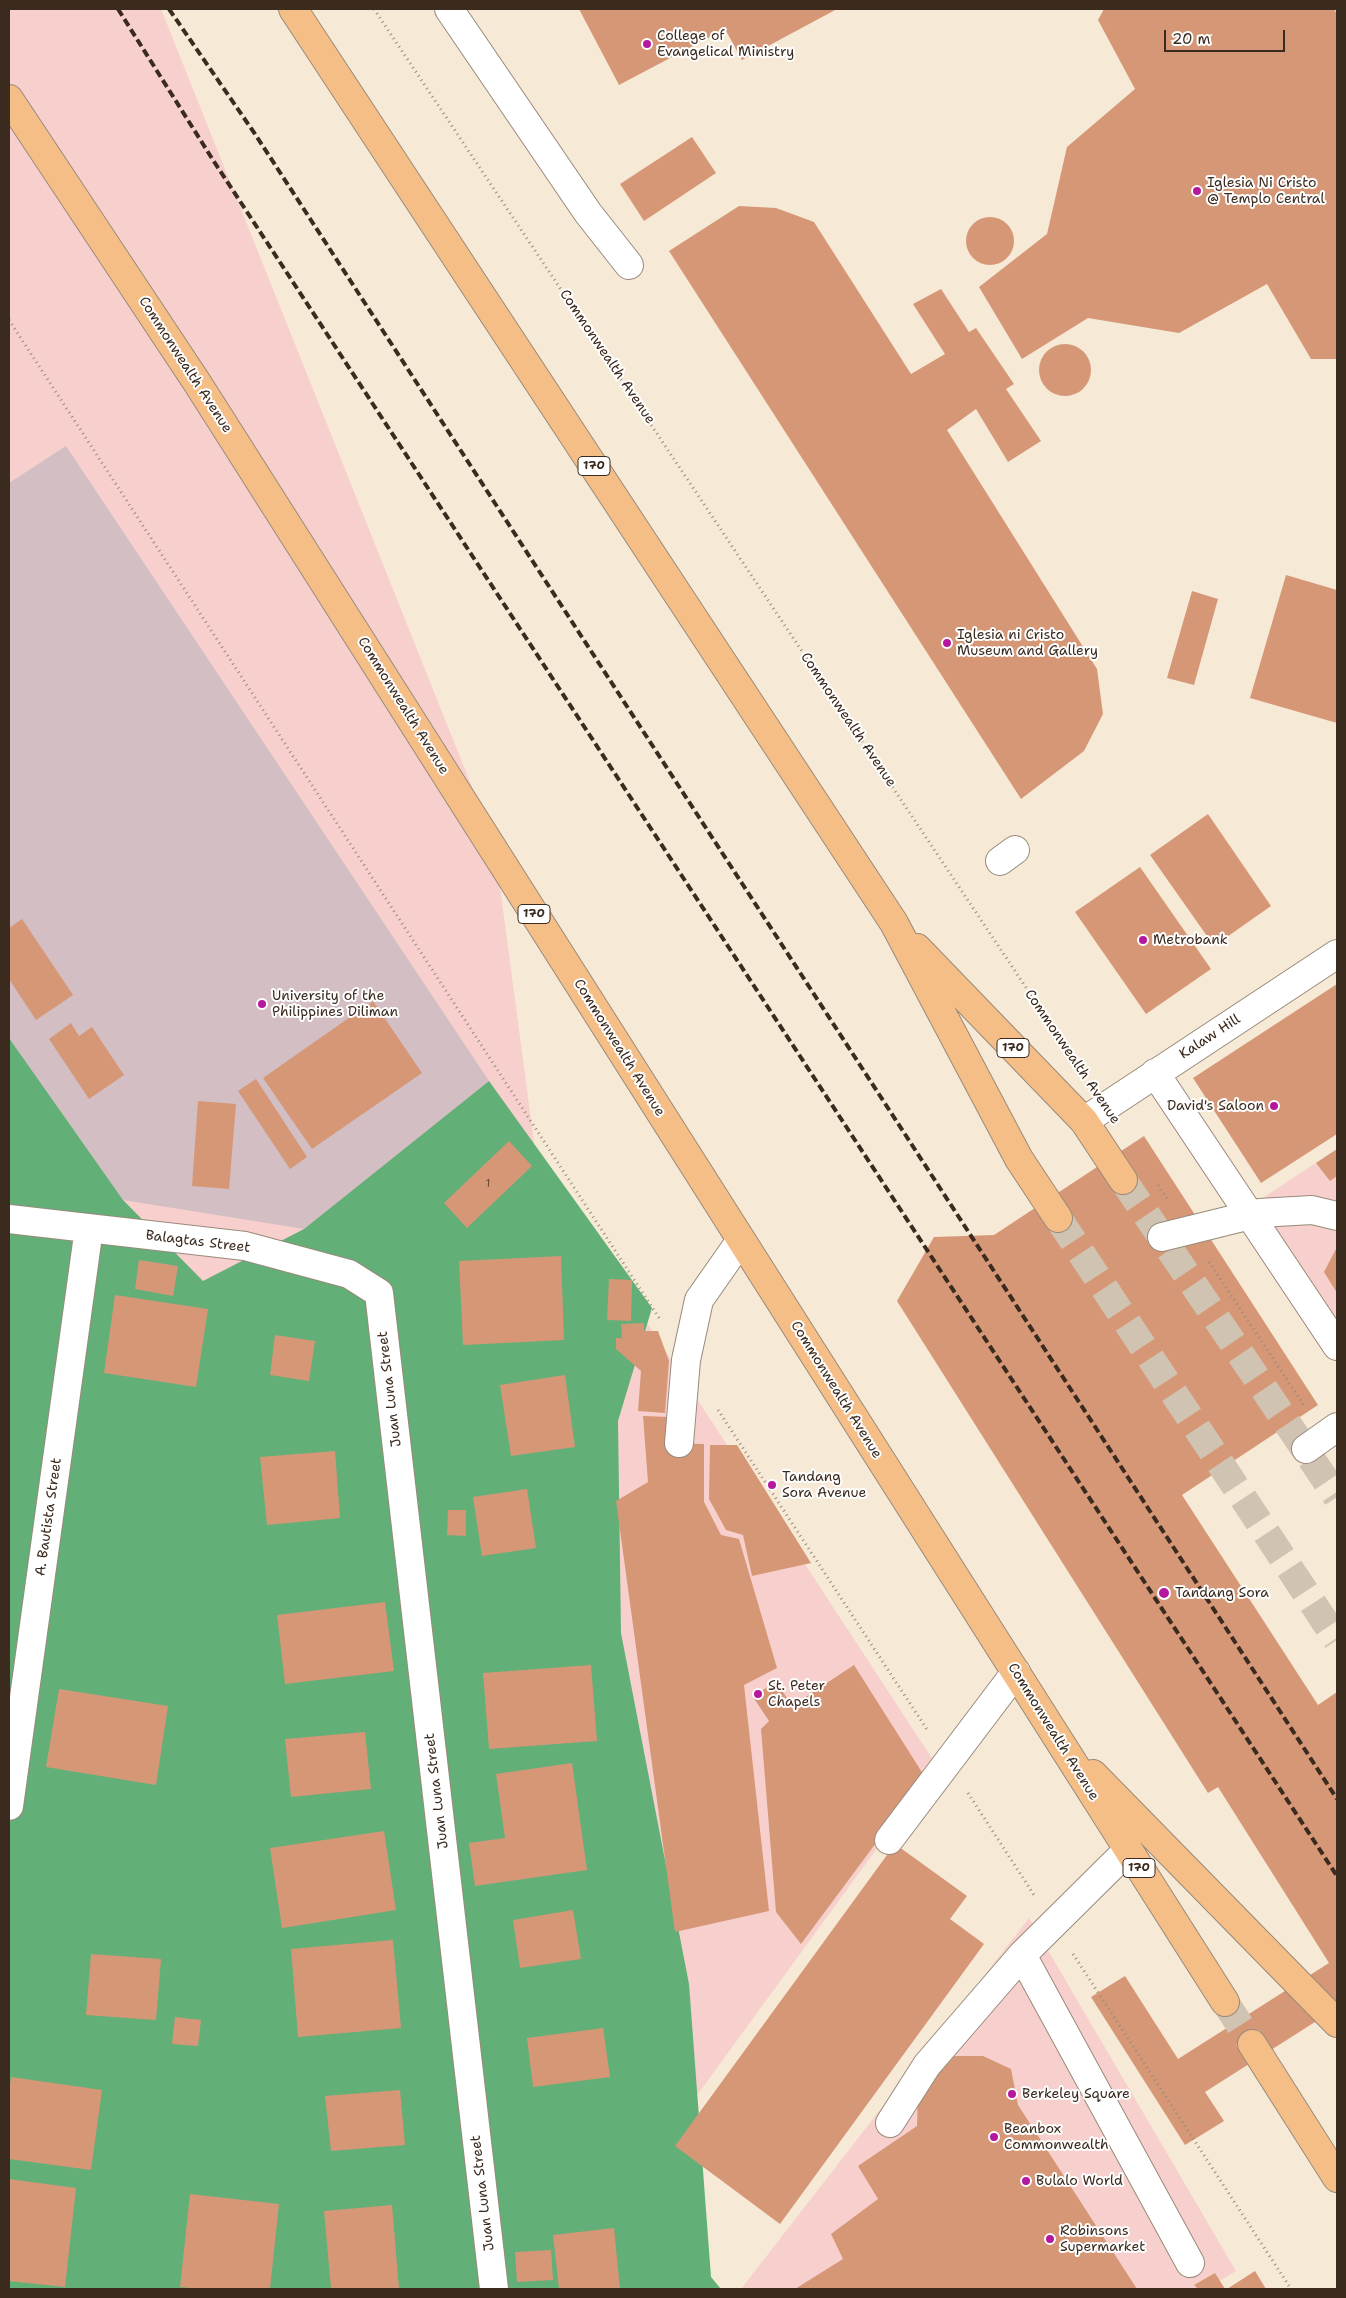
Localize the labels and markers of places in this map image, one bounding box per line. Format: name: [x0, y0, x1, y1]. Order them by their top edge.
place label: College of Evangelical Ministry: [657, 28, 794, 60]
marker: College of Evangelical Ministry: [641, 38, 653, 50]
place label: Iglesia Ni Cristo @ Templo Central: [1207, 175, 1325, 208]
marker: Iglesia Ni Cristo @ Templo Central: [1191, 185, 1203, 197]
place label: Iglesia ni Cristo Museum and Gallery: [957, 627, 1098, 660]
marker: Iglesia ni Cristo Museum and Gallery: [941, 637, 953, 649]
place label: Metrobank: [1153, 932, 1228, 948]
marker: Metrobank: [1137, 934, 1149, 946]
place label: University of the Philippines Diliman: [272, 988, 398, 1020]
marker: University of the Philippines Diliman: [256, 998, 268, 1010]
place label: David's Saloon: [1167, 1098, 1264, 1114]
marker: David's Saloon: [1268, 1100, 1280, 1112]
place label: Tandang Sora Avenue: [782, 1469, 866, 1501]
marker: Tandang Sora Avenue: [766, 1479, 778, 1491]
place label: Tandang Sora: [1175, 1585, 1269, 1601]
marker: Tandang Sora: [1157, 1586, 1171, 1600]
place label: St. Peter Chapels: [768, 1678, 825, 1710]
marker: St. Peter Chapels: [752, 1688, 764, 1700]
place label: Berkeley Square: [1022, 2086, 1130, 2102]
marker: Berkeley Square: [1006, 2088, 1018, 2100]
place label: Beanbox Commonwealth: [1004, 2121, 1109, 2154]
marker: Beanbox Commonwealth: [988, 2131, 1000, 2143]
place label: Bulalo World: [1036, 2173, 1123, 2189]
marker: Bulalo World: [1020, 2175, 1032, 2187]
place label: Robinsons Supermarket: [1060, 2223, 1145, 2256]
marker: Robinsons Supermarket: [1044, 2233, 1056, 2245]

